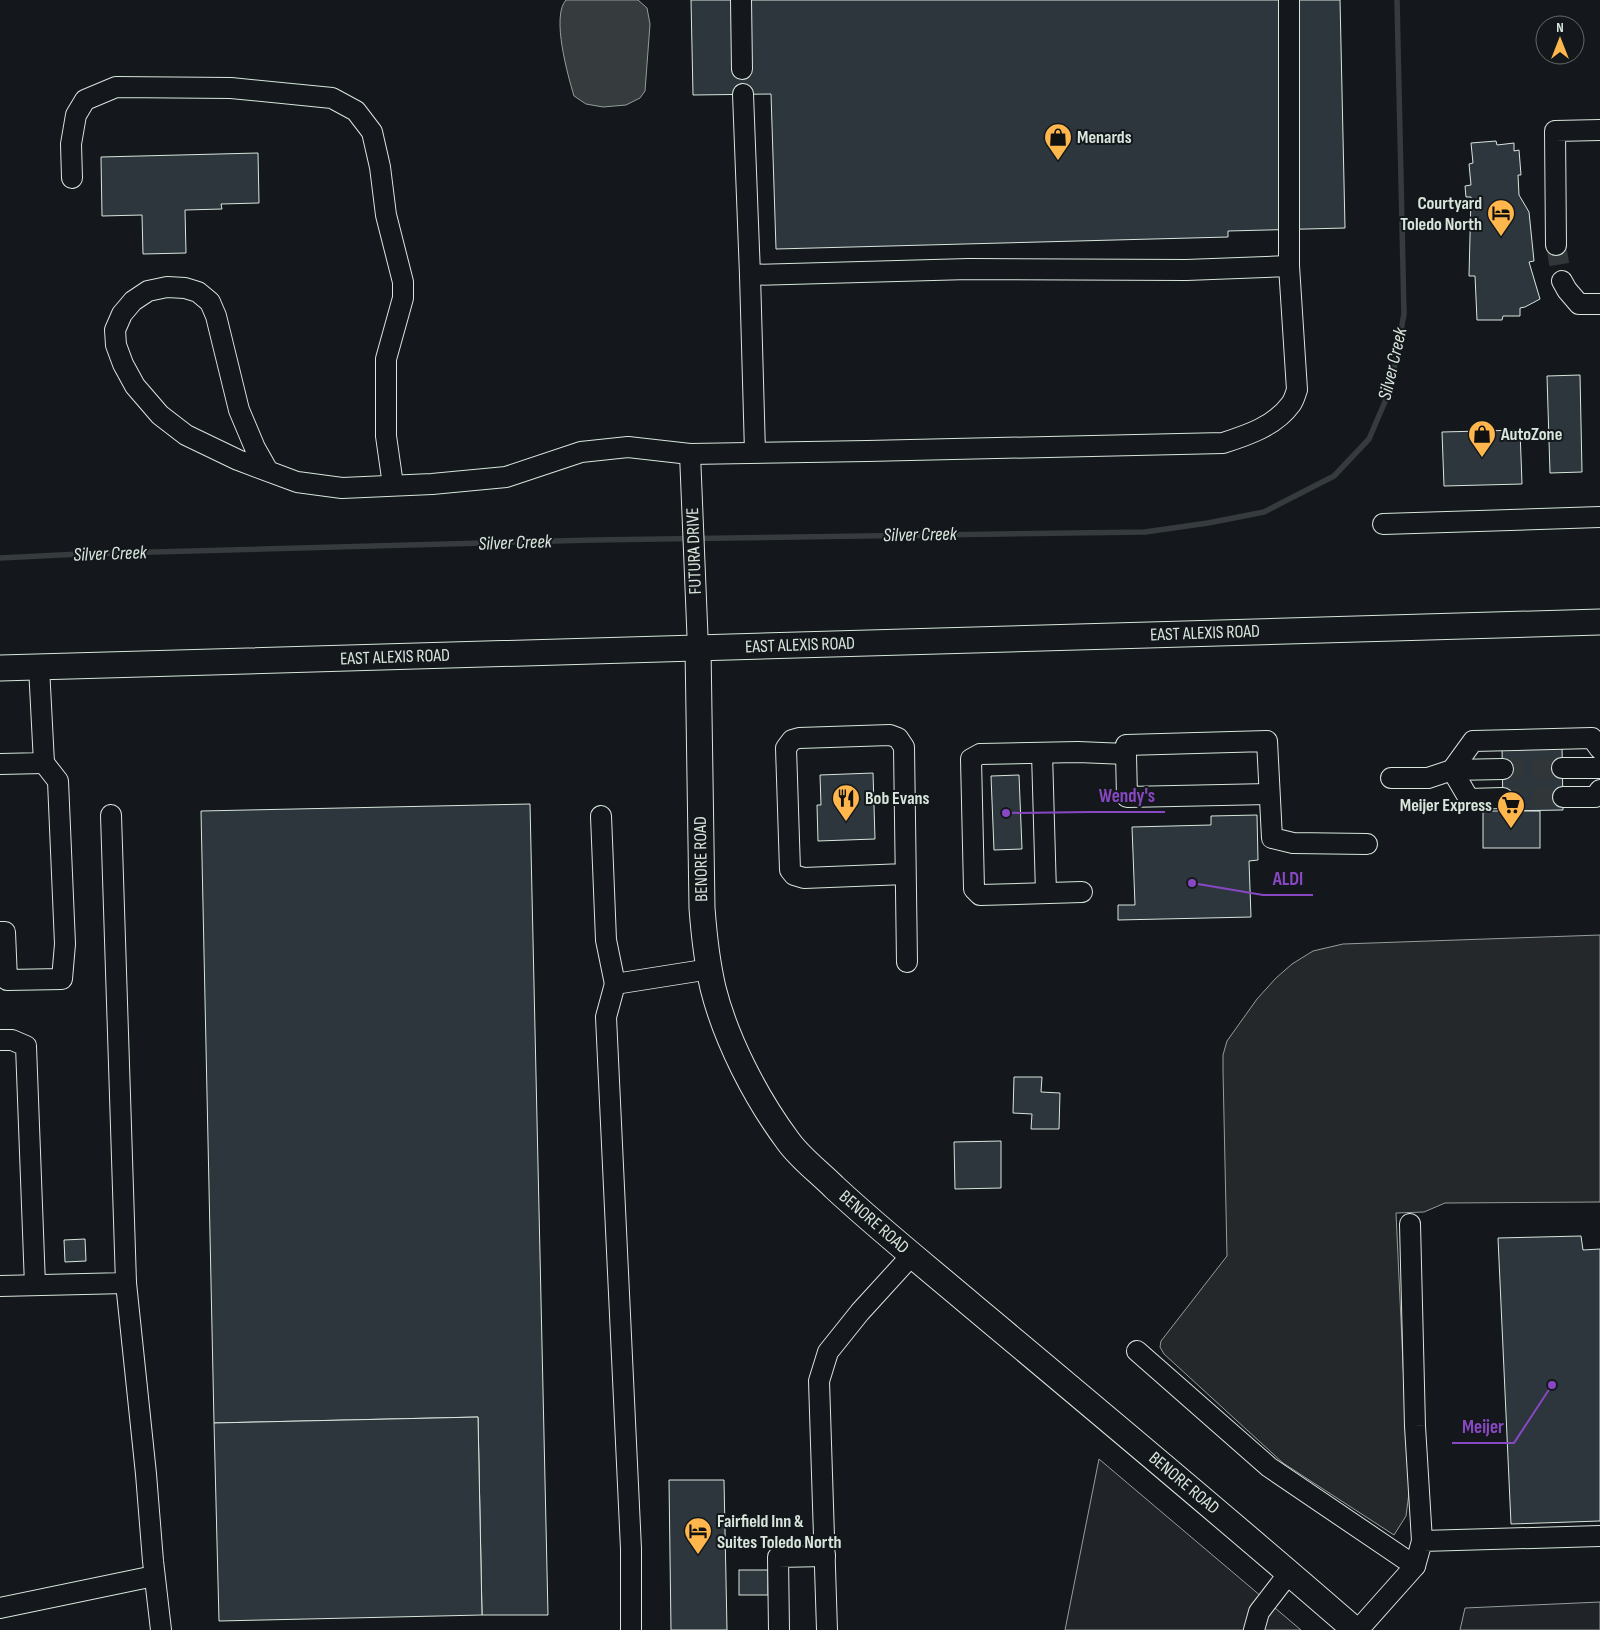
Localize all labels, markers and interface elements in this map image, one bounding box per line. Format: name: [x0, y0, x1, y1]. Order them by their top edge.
north arrow: [1535, 15, 1585, 65]
text: N: [1556, 19, 1564, 36]
shop icon: Menards: [1043, 122, 1073, 161]
place label: Menards: [1077, 127, 1132, 148]
place label: Courtyard Toledo North: [1400, 193, 1482, 235]
hotel icon: Courtyard Toledo North: [1486, 198, 1516, 237]
water label: Silver Creek: [1374, 325, 1413, 402]
shop icon: AutoZone: [1467, 419, 1497, 458]
place label: AutoZone: [1500, 424, 1562, 445]
street label: FUTURA DRIVE: [682, 507, 706, 595]
water label: Silver Creek: [883, 523, 958, 547]
water label: Silver Creek: [478, 530, 553, 556]
water label: Silver Creek: [73, 541, 148, 567]
street label: EAST ALEXIS ROAD: [1150, 621, 1260, 645]
street label: EAST ALEXIS ROAD: [745, 633, 855, 657]
street label: EAST ALEXIS ROAD: [340, 645, 450, 669]
callout: Wendy's: [1089, 778, 1165, 812]
restaurant icon: Bob Evans: [831, 783, 861, 822]
text: Wendy's: [1099, 785, 1155, 808]
place label: Bob Evans: [865, 788, 930, 809]
supermarket icon: Meijer Express: [1496, 790, 1526, 829]
place label: Meijer Express: [1400, 795, 1492, 816]
street label: BENORE ROAD: [690, 816, 712, 902]
callout: ALDI: [1263, 861, 1313, 895]
text: ALDI: [1272, 868, 1303, 891]
street label: BENORE ROAD: [835, 1186, 913, 1258]
callout: Meijer: [1452, 1409, 1514, 1443]
text: Meijer: [1462, 1416, 1504, 1439]
street label: BENORE ROAD: [1144, 1447, 1224, 1519]
place label: Fairfield Inn & Suites Toledo North: [717, 1511, 842, 1553]
hotel icon: Fairfield Inn & Suites Toledo North: [683, 1516, 713, 1555]

